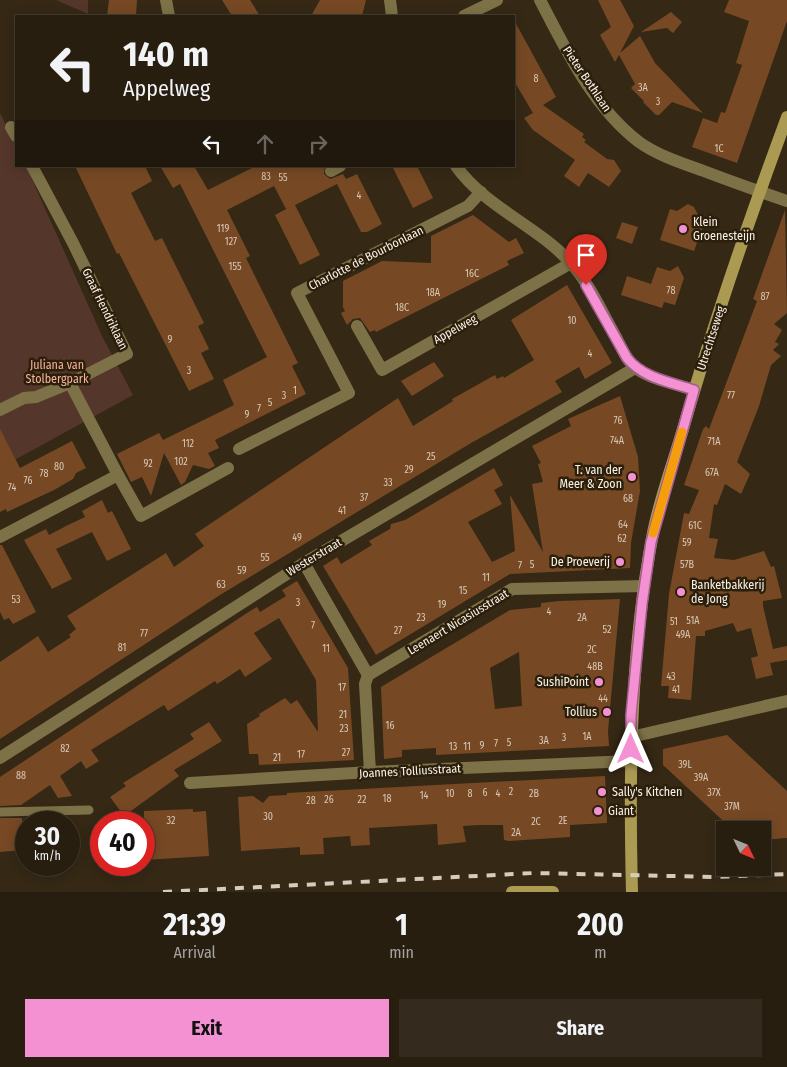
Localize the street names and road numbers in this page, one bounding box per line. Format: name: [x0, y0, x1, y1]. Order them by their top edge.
street label: Pieter Bothlaan: [560, 44, 614, 114]
street label: Charlotte de Bourbonlaan: [306, 223, 426, 293]
street label: Graaf Hendriklaan: [79, 266, 131, 352]
street label: Utrechtseweg: [694, 304, 728, 372]
street label: Appelweg: [431, 311, 480, 347]
street label: Westerstraat: [284, 535, 344, 579]
street label: Leenaert Nicasiusstraat: [405, 586, 511, 658]
street label: Joannes Tolliusstraat: [359, 761, 461, 781]

